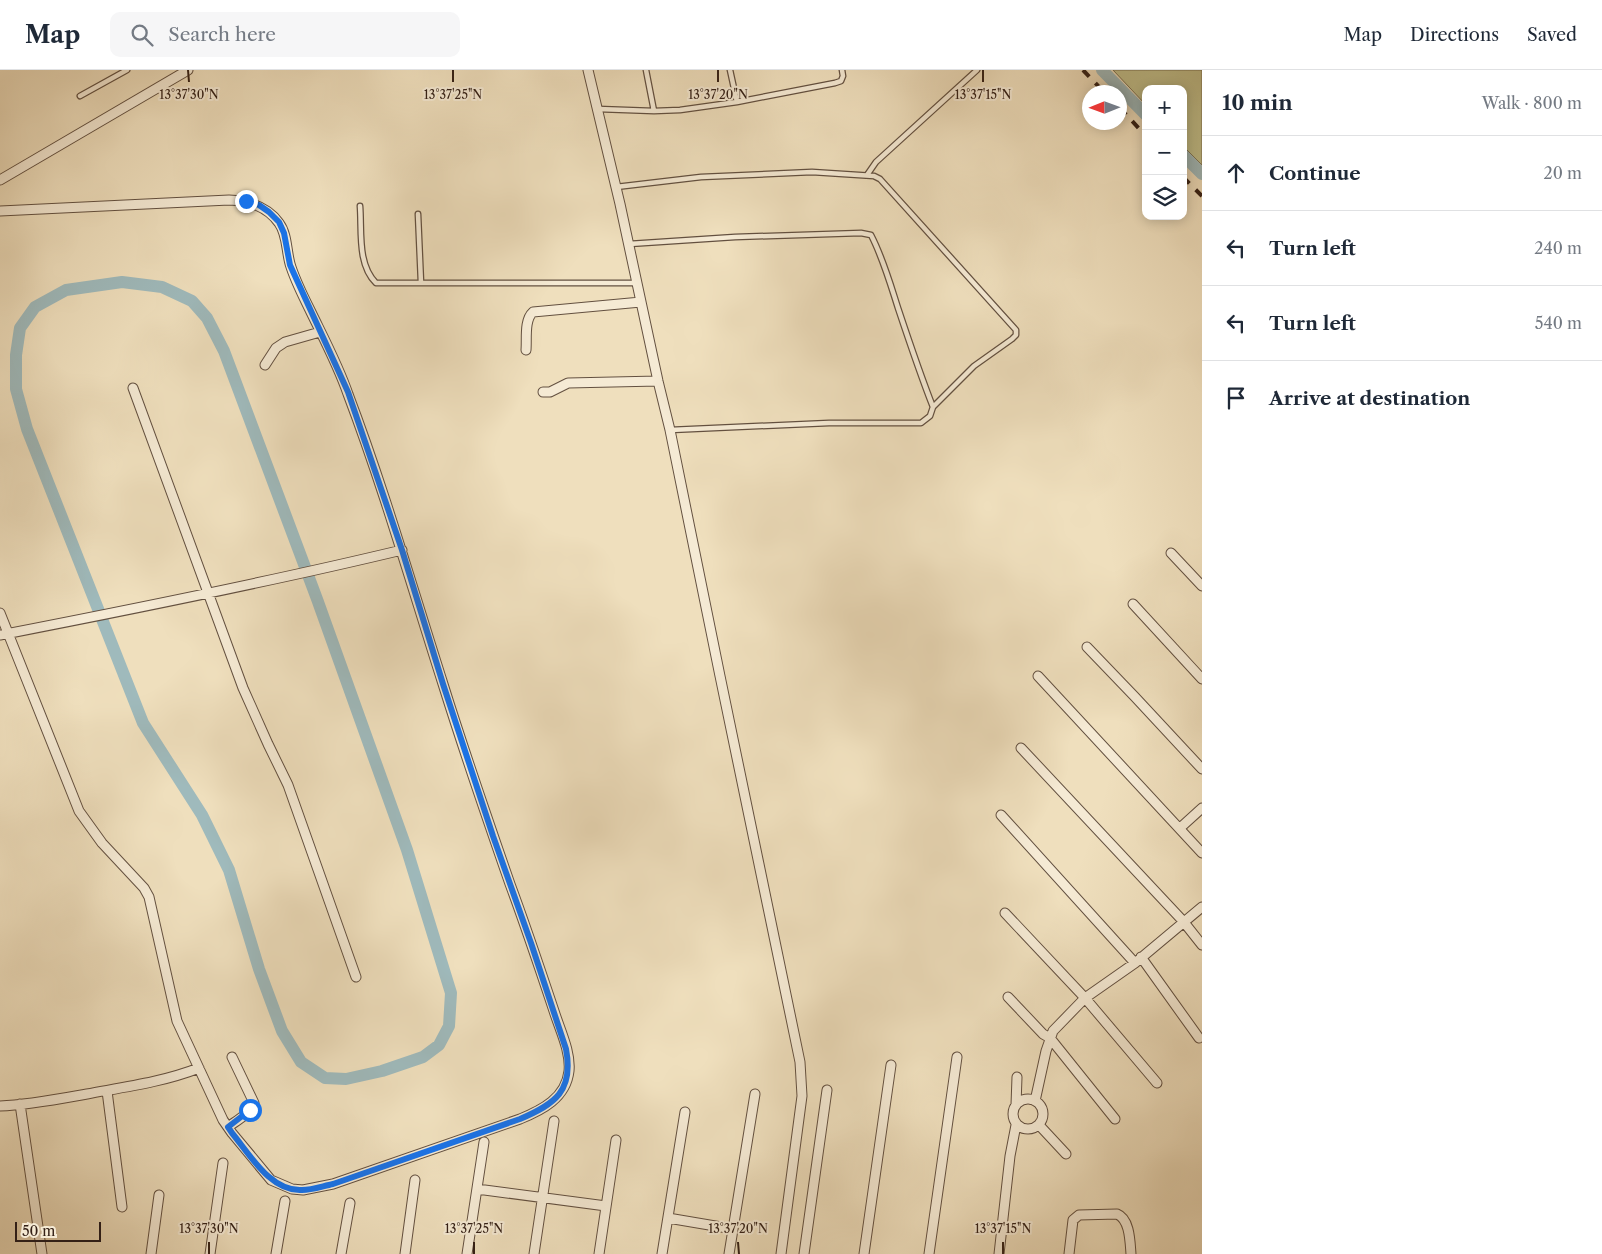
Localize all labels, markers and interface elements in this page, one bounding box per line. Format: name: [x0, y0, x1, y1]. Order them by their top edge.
search box: [110, 12, 460, 57]
text: Map: [25, 20, 80, 49]
icon: search: [128, 21, 156, 49]
text: Search here: [168, 23, 276, 46]
text: Map: [1343, 24, 1382, 46]
text: Directions: [1410, 24, 1499, 46]
text: Saved: [1527, 24, 1577, 46]
north arrow: [1082, 85, 1127, 130]
map controls: [1142, 85, 1187, 220]
button: +: [1142, 85, 1187, 130]
text: 13°37'30"N: [159, 87, 219, 102]
text: 13°37'25"N: [424, 87, 482, 102]
text: 13°37'20"N: [688, 87, 748, 102]
text: 13°37'15"N: [955, 87, 1011, 102]
text: 10 min: [1222, 90, 1293, 115]
text: Walk · 800 m: [1482, 93, 1582, 113]
button: −: [1142, 130, 1187, 175]
icon: ahead: [1222, 159, 1250, 187]
text: Continue: [1269, 162, 1361, 185]
text: 20 m: [1543, 163, 1582, 183]
button: layers: [1142, 175, 1187, 220]
route end: [235, 190, 258, 213]
icon: left: [1222, 234, 1250, 262]
text: Turn left: [1269, 237, 1356, 260]
text: 240 m: [1534, 238, 1582, 258]
icon: left: [1222, 309, 1250, 337]
text: Turn left: [1269, 312, 1356, 335]
text: 540 m: [1535, 313, 1582, 333]
icon: arrive: [1222, 384, 1250, 412]
text: Arrive at destination: [1269, 387, 1470, 410]
route start: [239, 1099, 262, 1122]
scale bar: [15, 1219, 101, 1242]
text: 13°37'30"N: [179, 1221, 239, 1236]
text: 13°37'25"N: [445, 1221, 503, 1236]
text: 13°37'20"N: [708, 1221, 768, 1236]
text: 13°37'15"N: [975, 1221, 1031, 1236]
text: 50 m: [22, 1222, 55, 1240]

